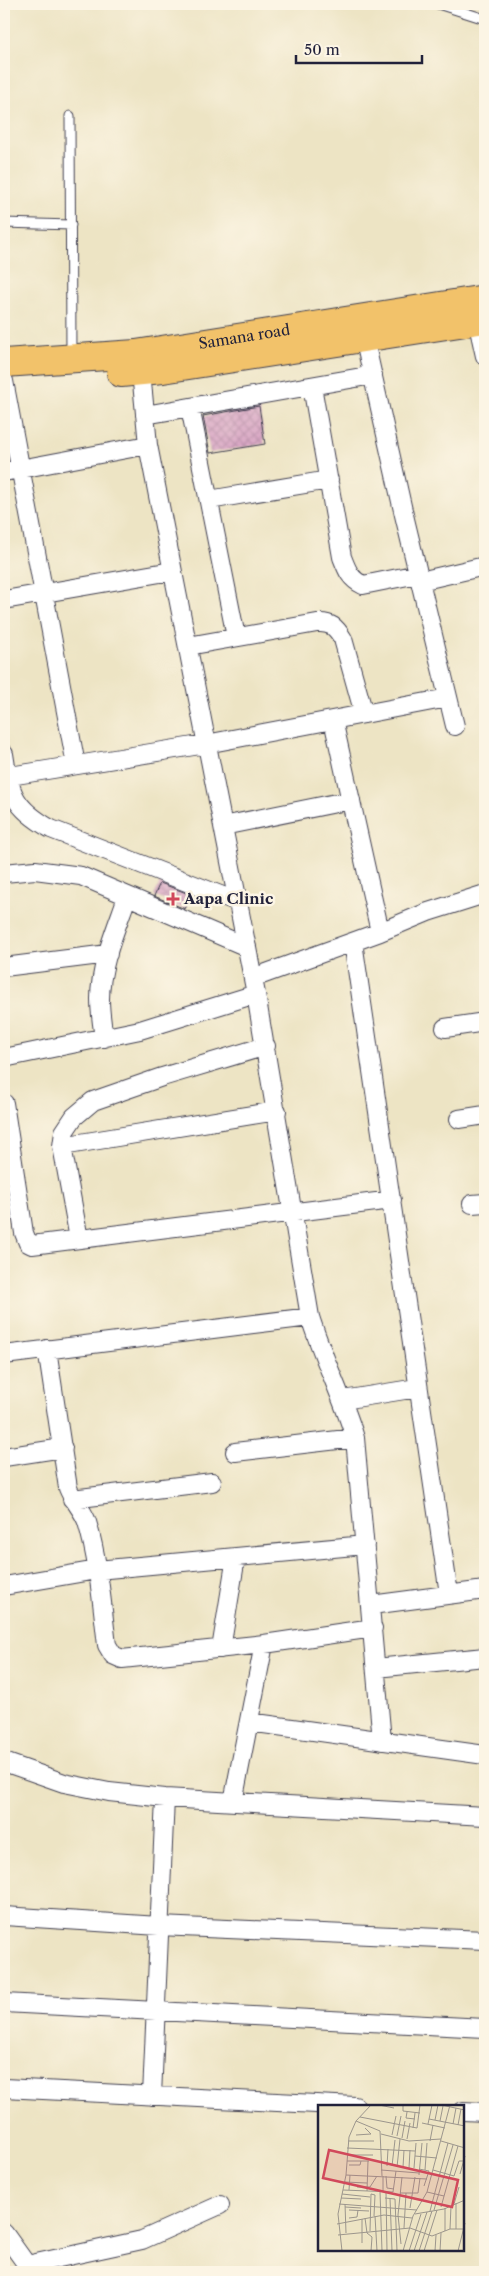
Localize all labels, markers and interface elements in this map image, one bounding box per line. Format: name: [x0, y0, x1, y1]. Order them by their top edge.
scale bar: [296, 32, 423, 64]
text: 50 m: [304, 40, 340, 59]
street label: Samana road: [197, 320, 291, 353]
place label: Aapa Clinic: [183, 889, 273, 908]
marker: Aapa Clinic: [166, 892, 180, 906]
inset map: [318, 2105, 464, 2251]

